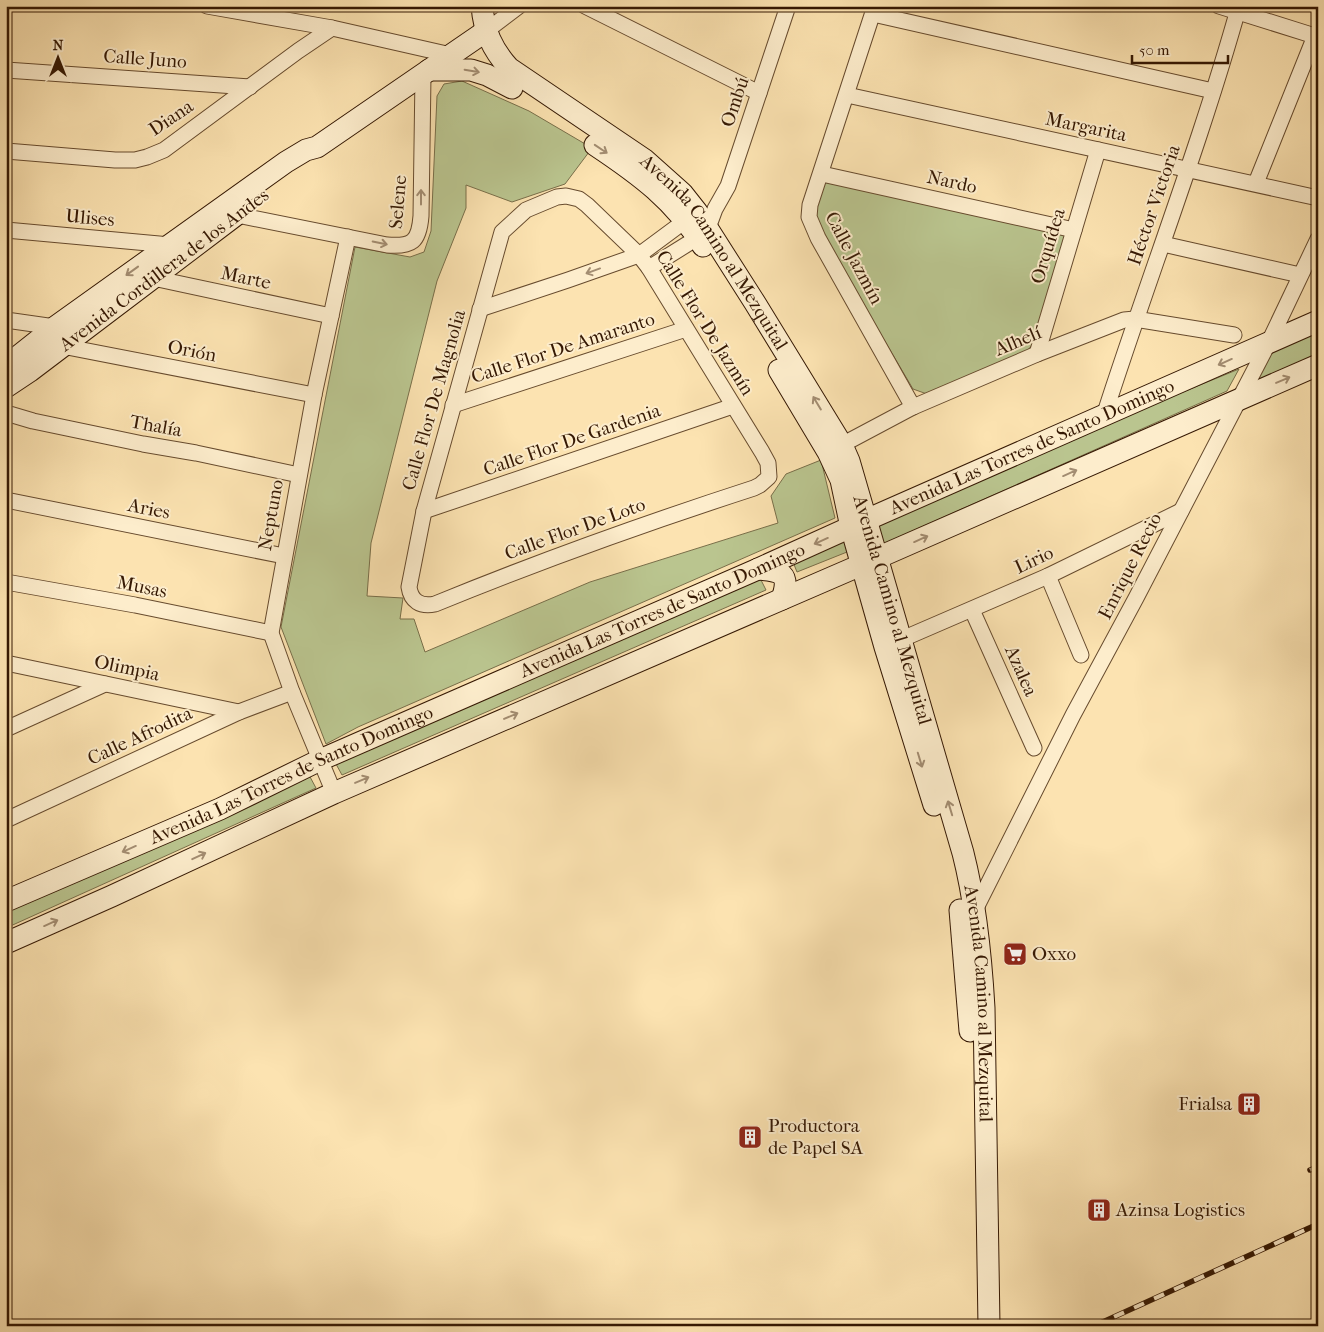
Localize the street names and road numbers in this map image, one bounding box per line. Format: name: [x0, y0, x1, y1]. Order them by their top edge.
street label: Calle Juno: [103, 45, 188, 73]
street label: Ombú: [716, 74, 754, 130]
street label: Diana: [145, 95, 198, 141]
street label: Margarita: [1043, 108, 1129, 146]
street label: Héctor Victoria: [1123, 142, 1185, 268]
street label: Avenida Camino al Mezquital: [635, 149, 792, 354]
street label: Nardo: [925, 166, 979, 198]
street label: Selene: [385, 174, 411, 230]
street label: Avenida Cordillera de los Andes: [54, 184, 273, 357]
street label: Ulises: [65, 205, 115, 231]
street label: Orquídea: [1026, 205, 1070, 286]
street label: Calle Jazmín: [820, 208, 888, 308]
street label: Calle Flor De Jazmín: [651, 246, 759, 400]
street label: Marte: [219, 262, 273, 294]
street label: Calle Flor De Magnolia: [398, 307, 470, 493]
street label: Calle Flor De Amaranto: [468, 308, 658, 388]
street label: Alhelí: [991, 321, 1045, 361]
street label: Orión: [166, 336, 218, 366]
street label: Avenida Las Torres de Santo Domingo: [885, 375, 1178, 520]
street label: Calle Flor De Gardenia: [481, 399, 664, 481]
street label: Thalía: [128, 411, 184, 441]
street label: Neptuno: [254, 477, 288, 552]
street label: Avenida Camino al Mezquital: [848, 492, 936, 727]
street label: Calle Flor De Loto: [502, 493, 649, 565]
street label: Aries: [125, 494, 172, 524]
street label: Enrique Recio: [1094, 509, 1166, 623]
street label: Avenida Las Torres de Santo Domingo: [516, 538, 809, 683]
street label: Lirio: [1011, 541, 1057, 578]
street label: Musas: [115, 571, 169, 603]
street label: Azalea: [1000, 641, 1042, 700]
street label: Olimpia: [92, 650, 162, 686]
street label: Avenida Las Torres de Santo Domingo: [145, 701, 437, 849]
street label: Calle Afrodita: [84, 702, 196, 770]
street label: Avenida Camino al Mezquital: [959, 882, 997, 1122]

